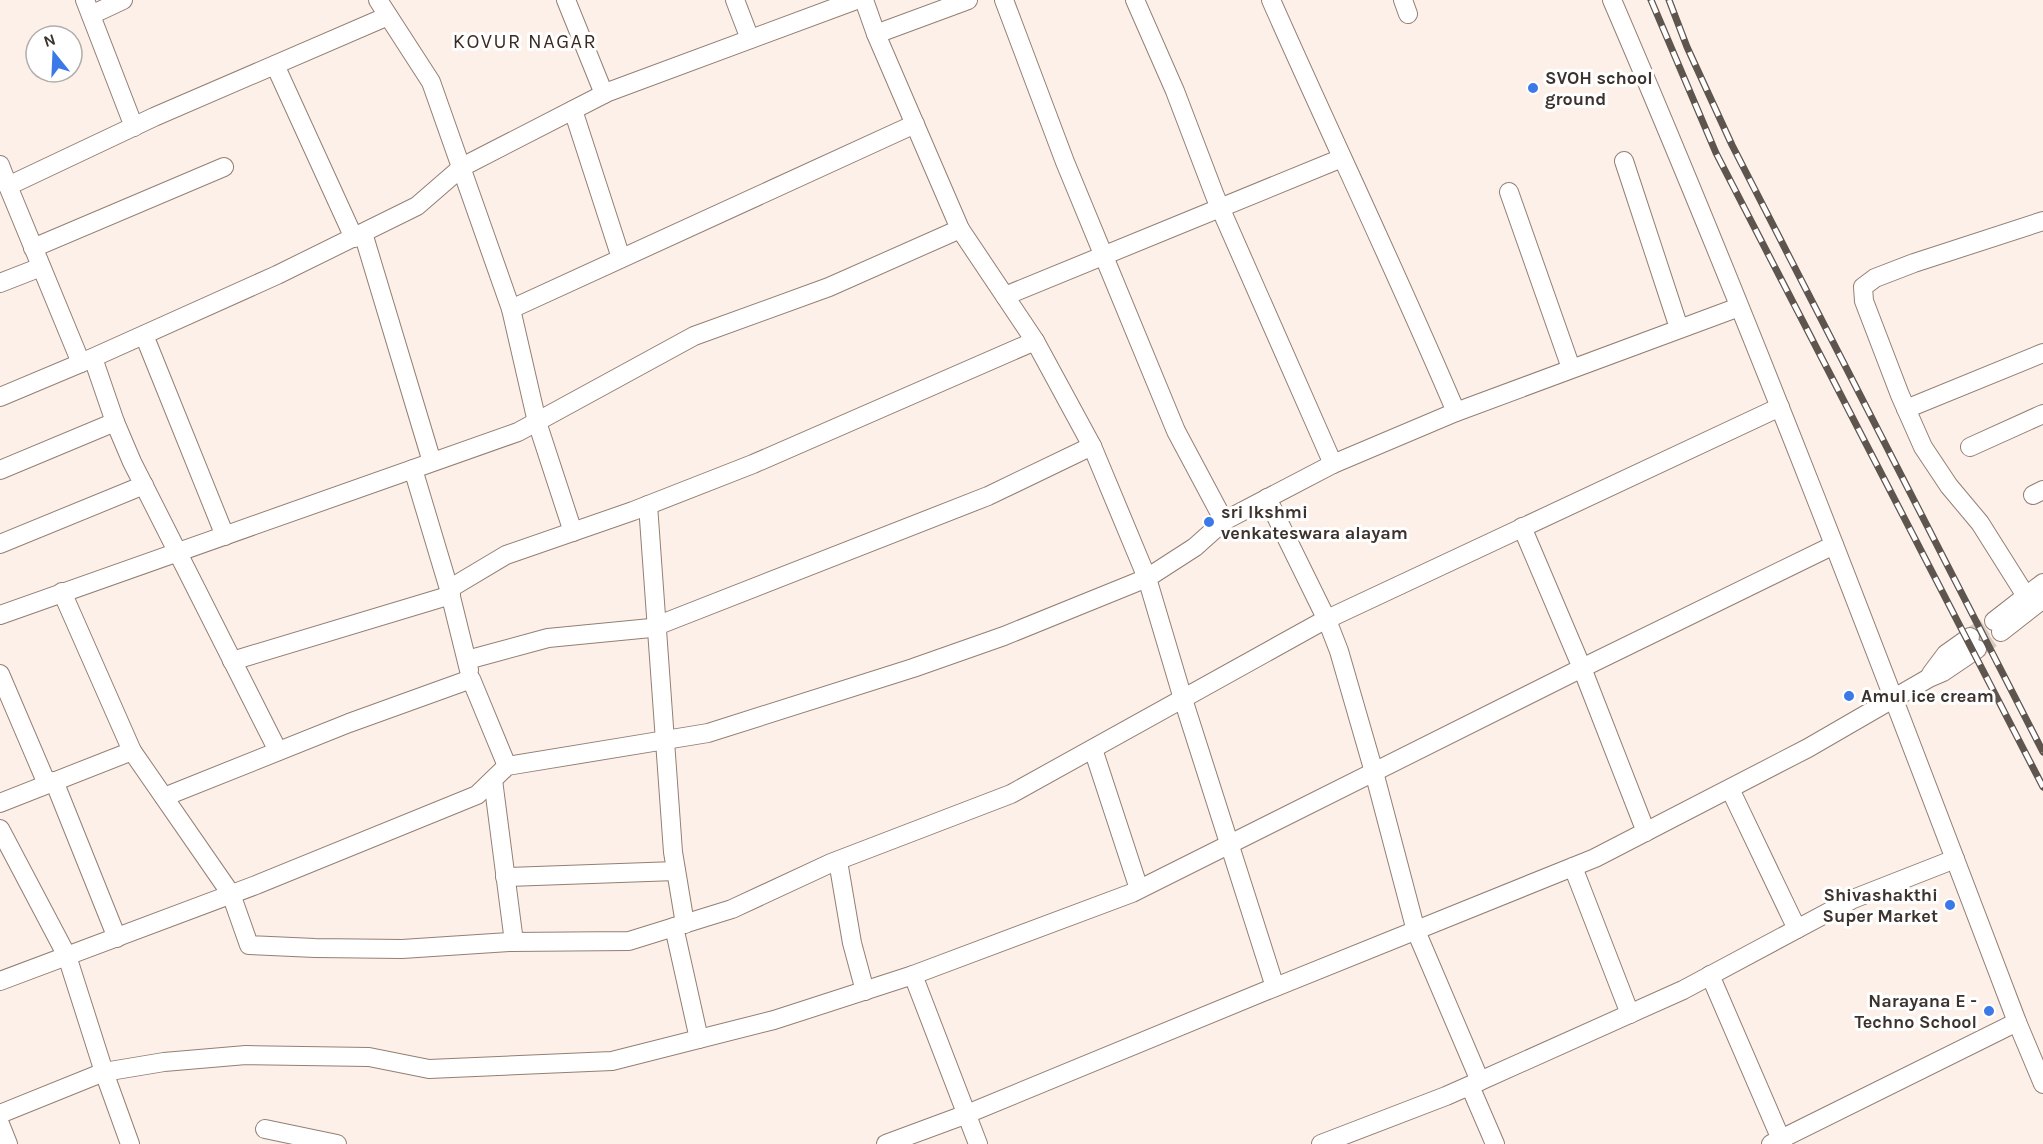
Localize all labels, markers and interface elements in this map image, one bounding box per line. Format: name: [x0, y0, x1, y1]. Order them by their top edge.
north arrow: [24, 24, 84, 84]
text: N: [41, 29, 58, 51]
district label: KOVUR NAGAR: [453, 30, 597, 53]
place label: SVOH school ground: [1545, 67, 1653, 110]
marker: SVOH school ground: [1526, 81, 1540, 95]
place label: sri lkshmi venkateswara alayam: [1221, 501, 1408, 544]
marker: sri lkshmi venkateswara alayam: [1202, 515, 1216, 529]
place label: Amul ice cream: [1861, 685, 1994, 707]
marker: Amul ice cream: [1842, 689, 1856, 703]
place label: Shivashakthi Super Market: [1822, 884, 1938, 927]
marker: Shivashakthi Super Market: [1943, 898, 1957, 912]
place label: Narayana E - Techno School: [1855, 990, 1977, 1033]
marker: Narayana E - Techno School: [1982, 1004, 1996, 1018]

